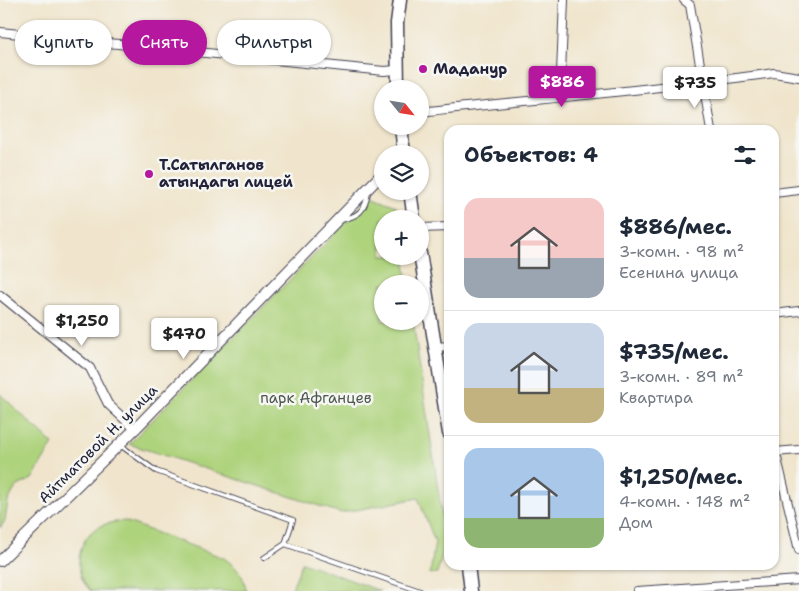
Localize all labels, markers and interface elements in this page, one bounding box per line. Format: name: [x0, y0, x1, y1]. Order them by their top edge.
chip: Купить: [15, 20, 112, 65]
chip: Снять: [122, 20, 207, 65]
chip: Фильтры: [217, 20, 331, 65]
place label: Маданур: [433, 59, 507, 79]
marker: Маданур: [417, 63, 429, 75]
pin: $886: [532, 66, 592, 108]
pin: $735: [665, 66, 725, 109]
text: $886: [540, 71, 584, 92]
text: $735: [674, 72, 716, 93]
north arrow: [374, 80, 429, 135]
map controls: [374, 80, 429, 330]
text: Объектов: 4: [464, 141, 598, 169]
icon: filters: [731, 141, 759, 169]
button: layers: [374, 145, 429, 200]
place label: Т.Сатылганов атындагы лицей: [159, 155, 294, 192]
marker: Т.Сатылганов атындагы лицей: [143, 168, 155, 180]
button: +: [374, 210, 429, 265]
text: $886/мес.: [619, 213, 732, 241]
icon: home: [504, 218, 564, 278]
text: 3-комн. · 98 m²: [619, 241, 744, 262]
text: Есенина улица: [619, 262, 738, 283]
button: −: [374, 275, 429, 330]
pin: $1,250: [41, 304, 123, 347]
text: $1,250: [55, 310, 109, 331]
pin: $470: [154, 318, 214, 360]
text: $470: [162, 323, 206, 344]
text: $735/мес.: [619, 338, 729, 366]
icon: home: [504, 343, 564, 403]
text: 3-комн. · 89 m²: [619, 366, 744, 387]
street label: Айтматовой Н. улица: [34, 380, 162, 508]
text: Квартира: [619, 387, 693, 408]
park label: парк Афганцев: [260, 388, 372, 408]
text: $1,250/мес.: [619, 463, 743, 491]
icon: home: [504, 468, 564, 528]
text: 4-комн. · 148 m²: [619, 491, 750, 512]
text: Дом: [619, 512, 653, 533]

